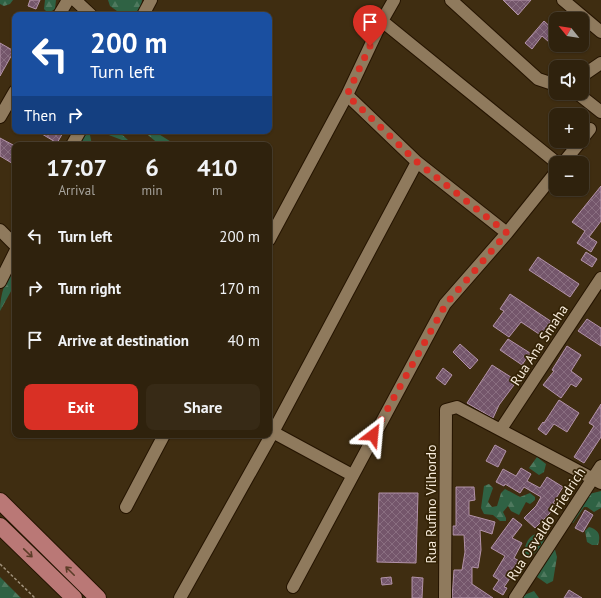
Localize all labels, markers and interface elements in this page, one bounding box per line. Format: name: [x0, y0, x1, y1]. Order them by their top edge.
pin: [353, 5, 387, 46]
icon: arrive: [359, 11, 381, 33]
north arrow: [549, 12, 589, 52]
map controls: [549, 12, 589, 196]
text: 200 m: [90, 24, 167, 61]
icon: left: [24, 28, 76, 80]
text: Turn left: [90, 60, 155, 83]
button: sound: [549, 60, 589, 100]
icon: right: [64, 104, 86, 126]
text: Then: [24, 106, 56, 125]
button: +: [549, 108, 589, 148]
text: 17:07: [46, 152, 107, 183]
text: 6: [145, 152, 159, 183]
text: 410: [197, 152, 238, 183]
button: −: [549, 156, 589, 196]
text: Arrival: [59, 182, 95, 199]
text: min: [141, 182, 163, 199]
text: m: [212, 182, 223, 199]
icon: left: [24, 225, 46, 247]
text: Turn left: [58, 227, 112, 246]
text: 200 m: [219, 227, 260, 246]
icon: right: [24, 277, 46, 299]
text: Turn right: [58, 279, 121, 298]
text: 170 m: [219, 279, 260, 298]
street label: Rua Ana Smaha: [506, 301, 572, 389]
icon: arrive: [24, 329, 46, 351]
text: Arrive at destination: [58, 331, 189, 350]
text: 40 m: [227, 331, 260, 350]
button: Exit: [24, 384, 138, 430]
button: Share: [146, 384, 260, 430]
position arrow: [352, 414, 394, 456]
street label: Rua Rufino Vilhordo: [422, 445, 440, 563]
street label: Rua Osvaldo Friedrich: [503, 464, 589, 584]
one-way arrow: [23, 548, 33, 558]
one-way arrow: [65, 566, 75, 576]

